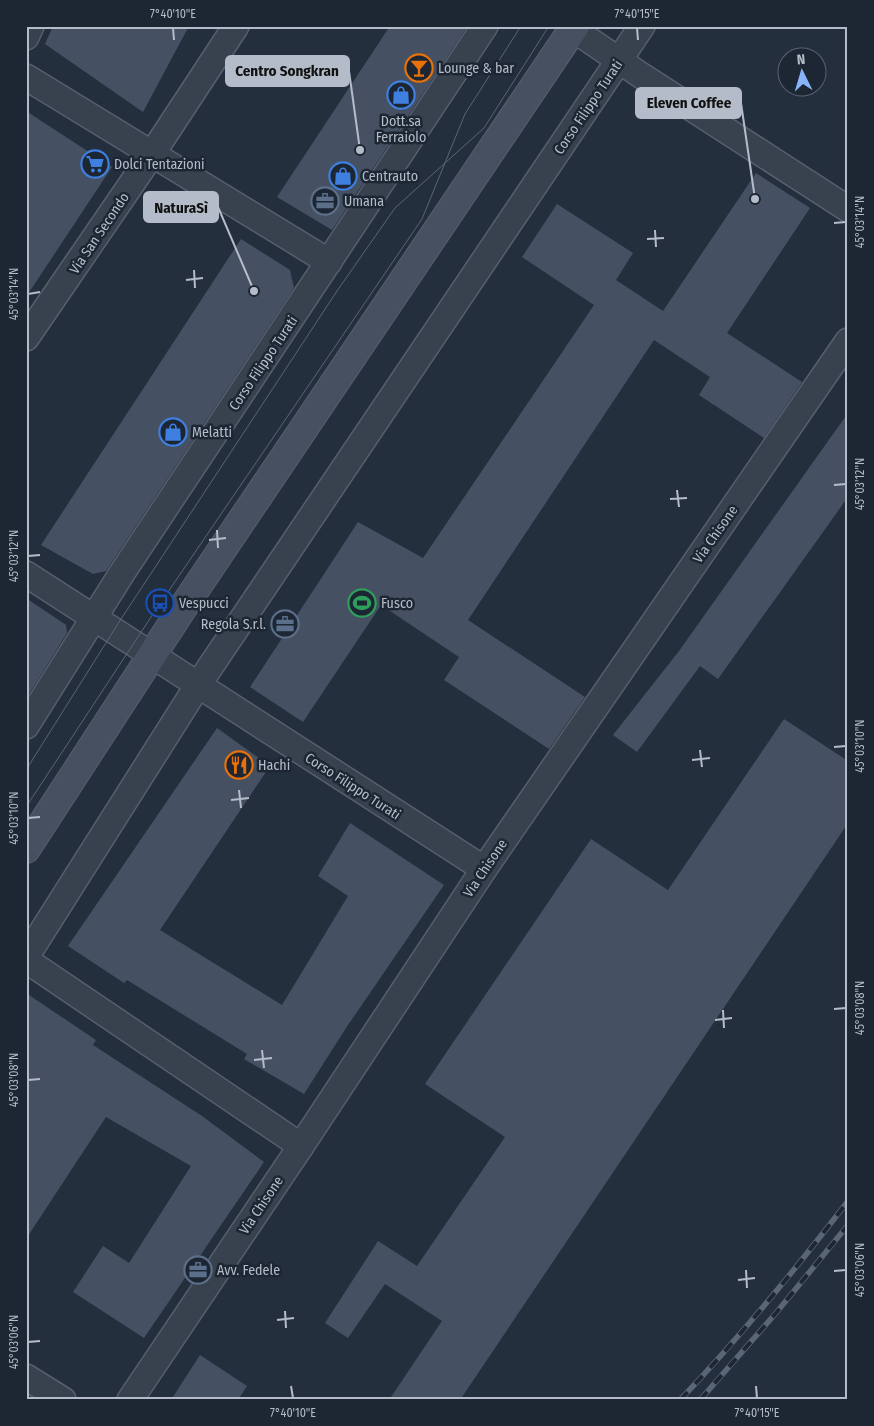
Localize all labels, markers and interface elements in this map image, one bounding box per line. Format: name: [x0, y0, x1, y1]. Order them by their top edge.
text: 7°40'10"E: [150, 7, 196, 21]
text: 7°40'15"E: [615, 7, 660, 21]
north arrow: [776, 48, 826, 98]
text: N: [796, 51, 806, 68]
bar icon: Lounge & bar: [404, 53, 434, 83]
callout: Centro Songkran: [226, 56, 349, 86]
street label: Corso Filippo Turati: [551, 57, 626, 158]
place label: Lounge & bar: [438, 60, 514, 77]
text: Centro Songkran: [235, 62, 339, 80]
shop icon: Dott.sa Ferraiolo: [386, 80, 416, 110]
callout: Eleven Coffee: [636, 88, 741, 118]
text: Eleven Coffee: [647, 94, 732, 112]
place label: Dott.sa Ferraiolo: [376, 113, 426, 146]
supermarket icon: Dolci Tentazioni: [80, 149, 110, 179]
place label: Dolci Tentazioni: [114, 156, 205, 173]
shop icon: Centrauto: [328, 161, 358, 191]
place label: Centrauto: [362, 168, 418, 185]
office icon: Umana: [310, 186, 340, 216]
street label: Via San Secondo: [66, 189, 133, 277]
callout: NaturaSì: [144, 192, 218, 222]
place label: Umana: [344, 193, 384, 210]
text: 45°03'14"N: [853, 196, 867, 248]
text: NaturaSì: [154, 199, 208, 217]
text: 45°03'14"N: [7, 268, 21, 320]
street label: Corso Filippo Turati: [226, 313, 301, 414]
shop icon: Melatti: [158, 417, 188, 447]
place label: Melatti: [192, 424, 232, 441]
text: 45°03'12"N: [853, 458, 867, 510]
street label: Via Chisone: [689, 502, 741, 566]
text: 45°03'12"N: [7, 530, 21, 582]
bus stop icon: Vespucci: [145, 588, 175, 618]
sports icon: Fusco: [347, 588, 377, 618]
place label: Vespucci: [179, 595, 229, 612]
place label: Fusco: [381, 595, 413, 612]
office icon: Regola S.r.l.: [270, 609, 300, 639]
place label: Regola S.r.l.: [201, 616, 266, 633]
text: 45°03'10"N: [853, 719, 867, 773]
street label: Corso Filippo Turati: [302, 749, 404, 824]
restaurant icon: Hachi: [224, 750, 254, 780]
place label: Hachi: [258, 757, 290, 774]
text: 45°03'10"N: [7, 791, 21, 845]
street label: Via Chisone: [460, 836, 511, 901]
text: 45°03'08"N: [853, 981, 867, 1035]
text: 45°03'08"N: [7, 1053, 21, 1107]
street label: Via Chisone: [236, 1173, 287, 1238]
text: 45°03'06"N: [853, 1243, 867, 1297]
office icon: Avv. Fedele: [183, 1255, 213, 1285]
place label: Avv. Fedele: [217, 1262, 280, 1279]
text: 45°03'06"N: [7, 1315, 21, 1369]
text: 7°40'10"E: [270, 1406, 316, 1420]
text: 7°40'15"E: [735, 1406, 780, 1420]

